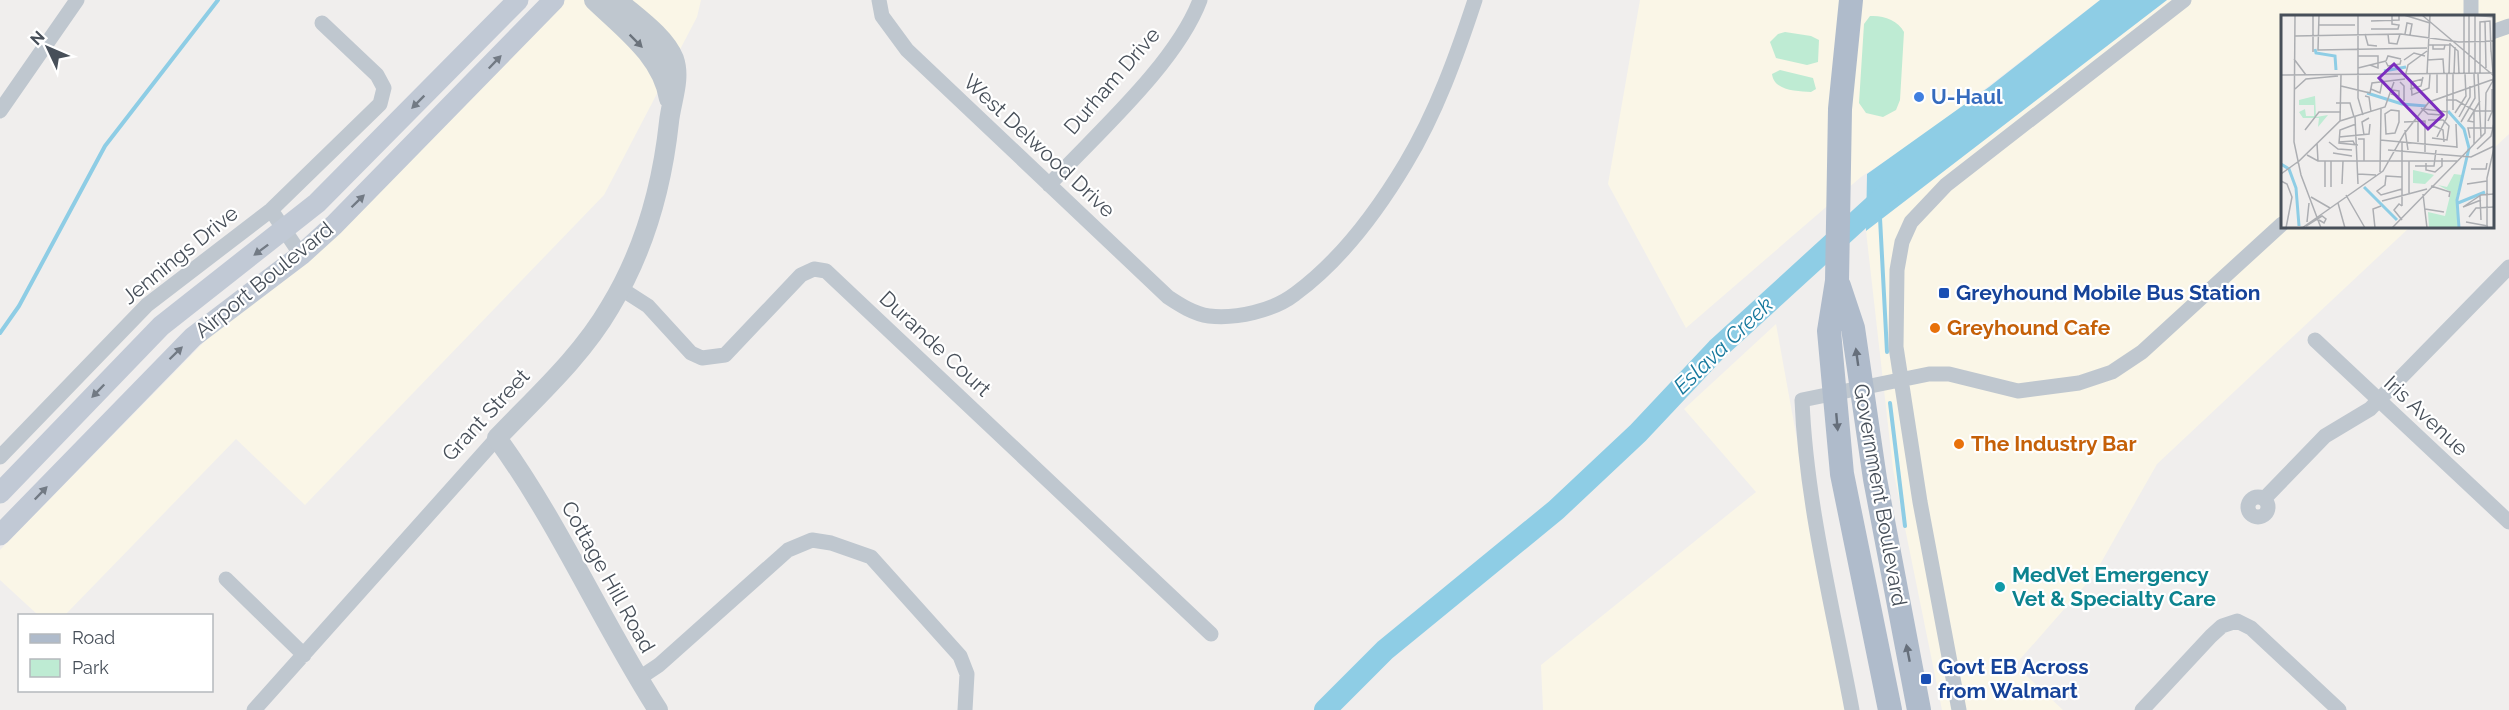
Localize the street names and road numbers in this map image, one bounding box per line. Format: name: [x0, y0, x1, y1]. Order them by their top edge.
street label: Durham Drive: [1058, 22, 1165, 139]
street label: West Delwood Drive: [958, 69, 1120, 222]
street label: Jennings Drive: [117, 200, 243, 309]
street label: Airport Boulevard: [190, 216, 338, 343]
street label: Durande Court: [875, 286, 996, 402]
street label: Grant Street: [437, 364, 535, 466]
street label: Iris Avenue: [2379, 370, 2474, 461]
street label: Government Boulevard: [1849, 382, 1912, 608]
street label: Cottage Hill Road: [556, 497, 660, 657]

